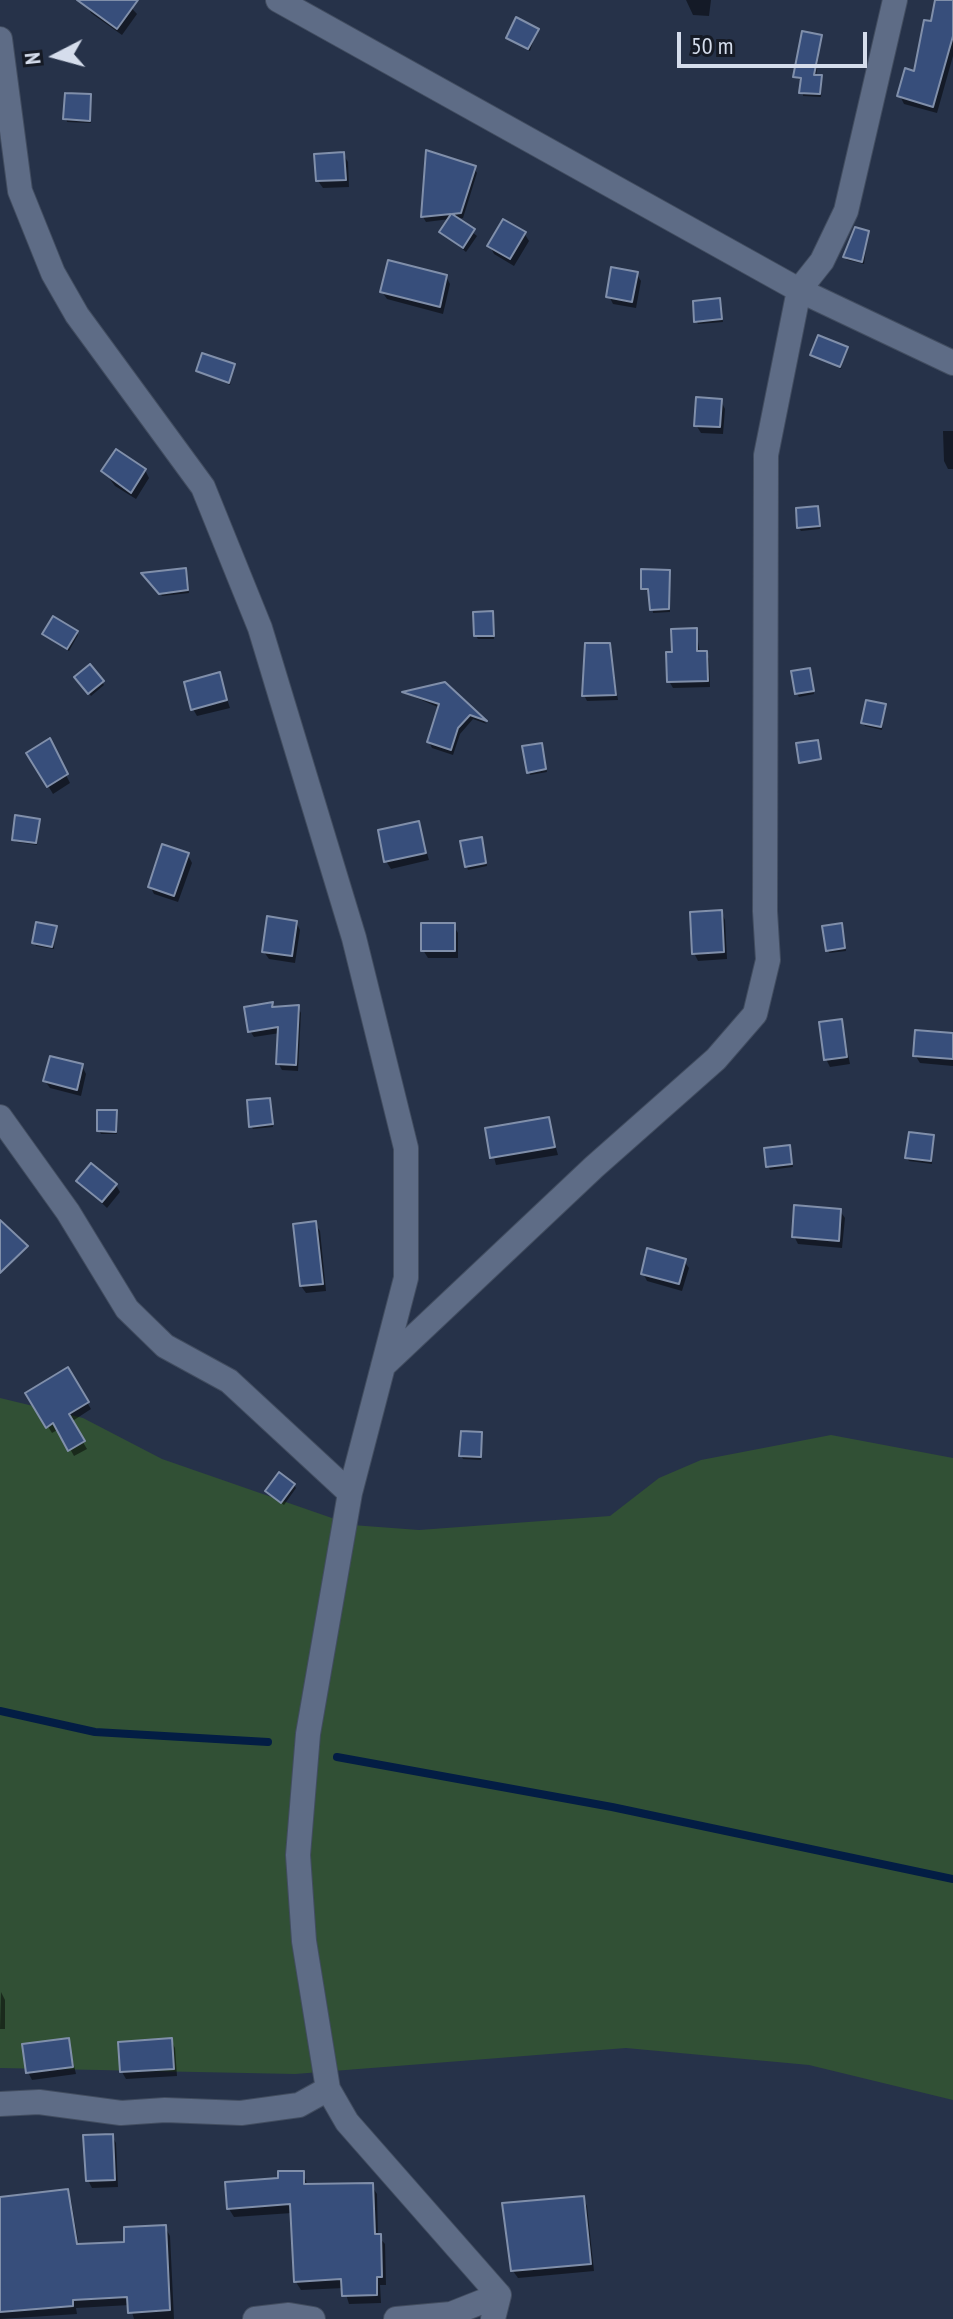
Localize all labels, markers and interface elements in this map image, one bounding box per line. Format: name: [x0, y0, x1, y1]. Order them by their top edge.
north arrow: [16, 16, 96, 96]
scale bar: [681, 16, 871, 66]
text: 50 m: [691, 30, 733, 61]
text: N: [18, 51, 47, 66]

